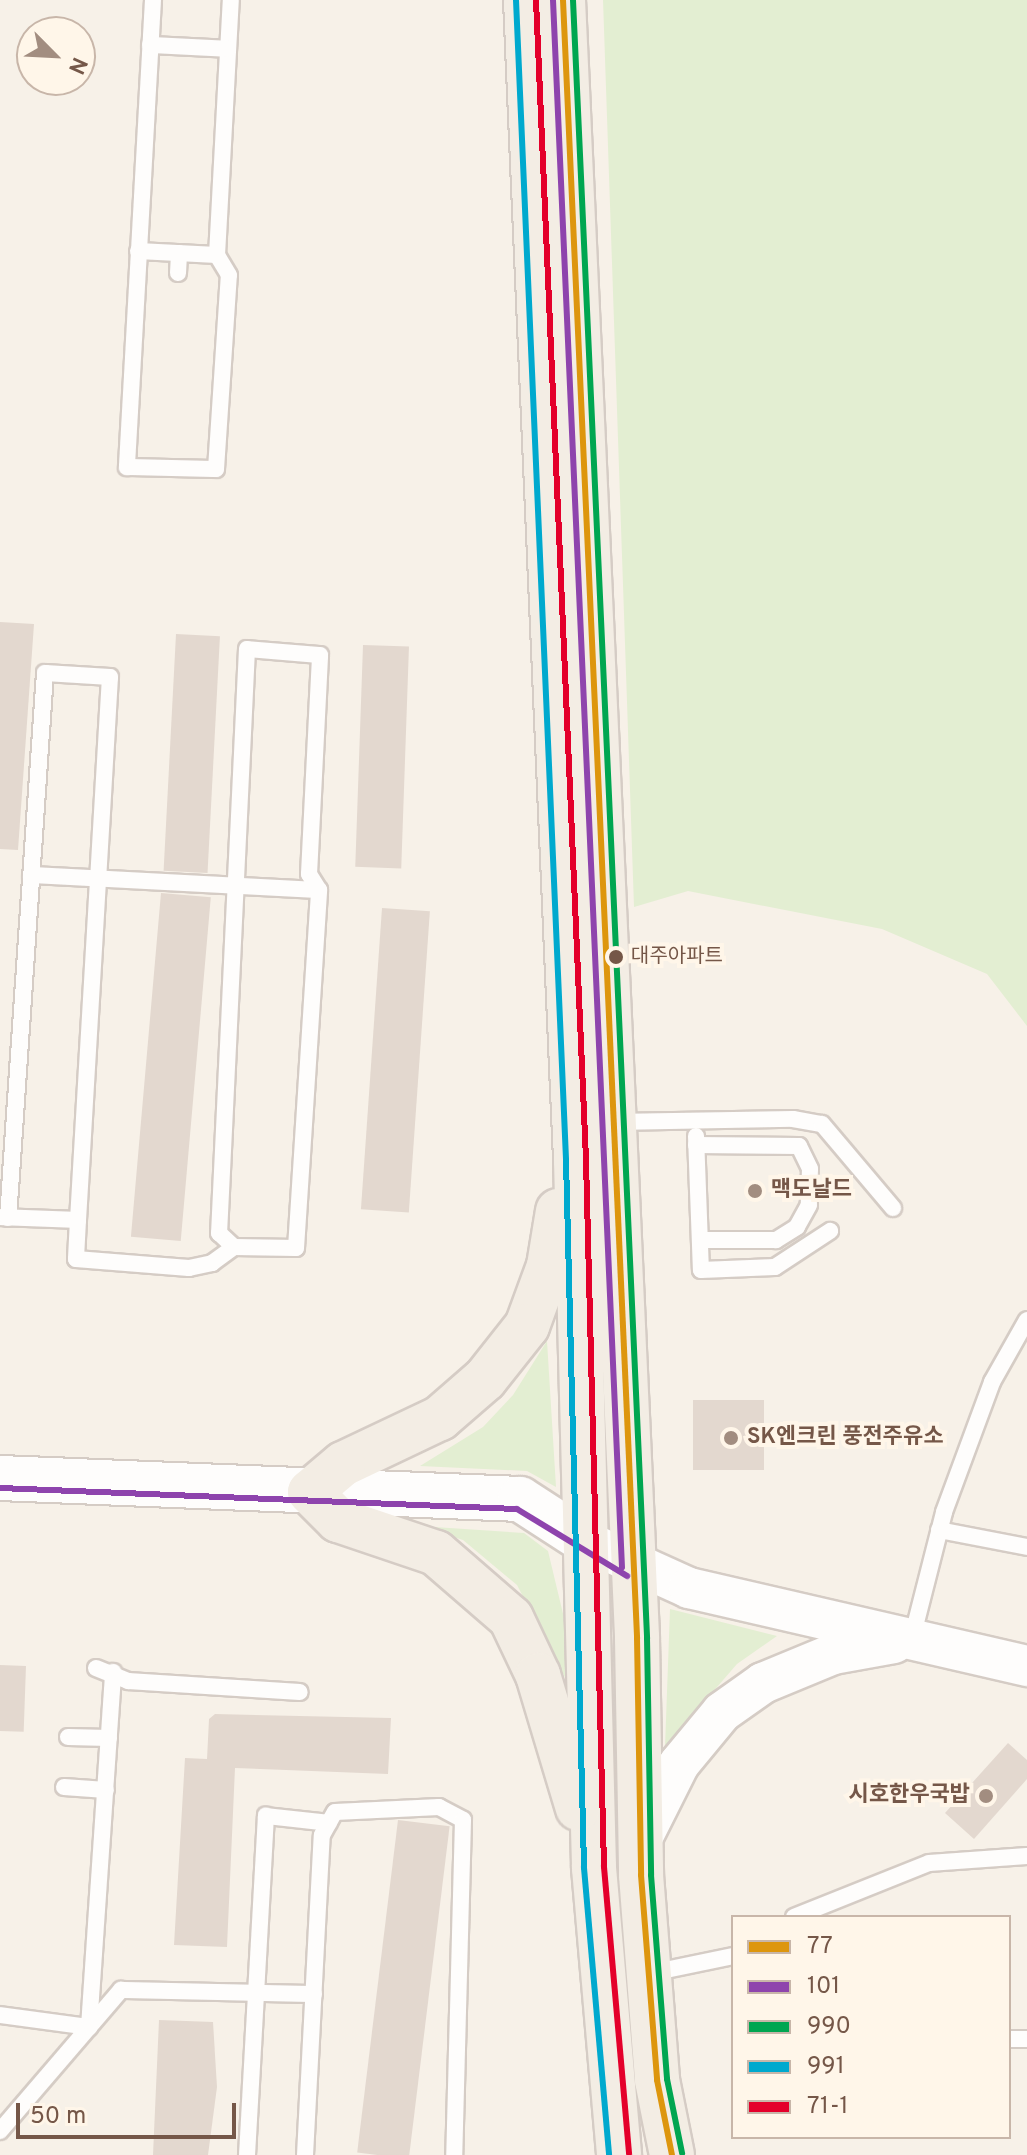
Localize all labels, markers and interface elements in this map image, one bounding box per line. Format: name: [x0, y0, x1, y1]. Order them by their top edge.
north arrow: [16, 16, 96, 96]
text: N: [61, 52, 92, 78]
place label: 대주아파트: [631, 945, 723, 969]
marker: 대주아파트: [608, 949, 624, 965]
place label: 맥도날드: [771, 1178, 852, 1204]
marker: 맥도날드: [746, 1182, 764, 1200]
place label: SK엔크린 풍전주유소: [747, 1425, 943, 1451]
marker: SK엔크린 풍전주유소: [722, 1429, 740, 1447]
place label: 시호한우국밥: [849, 1783, 970, 1809]
marker: 시호한우국밥: [977, 1787, 995, 1805]
legend: [731, 1915, 1011, 2139]
text: 77: [807, 1932, 833, 1962]
text: 101: [807, 1972, 840, 2002]
text: 990: [807, 2012, 851, 2042]
text: 991: [807, 2052, 845, 2082]
scale bar: [20, 2087, 240, 2137]
text: 71-1: [807, 2092, 849, 2122]
text: 50 m: [30, 2102, 86, 2132]

